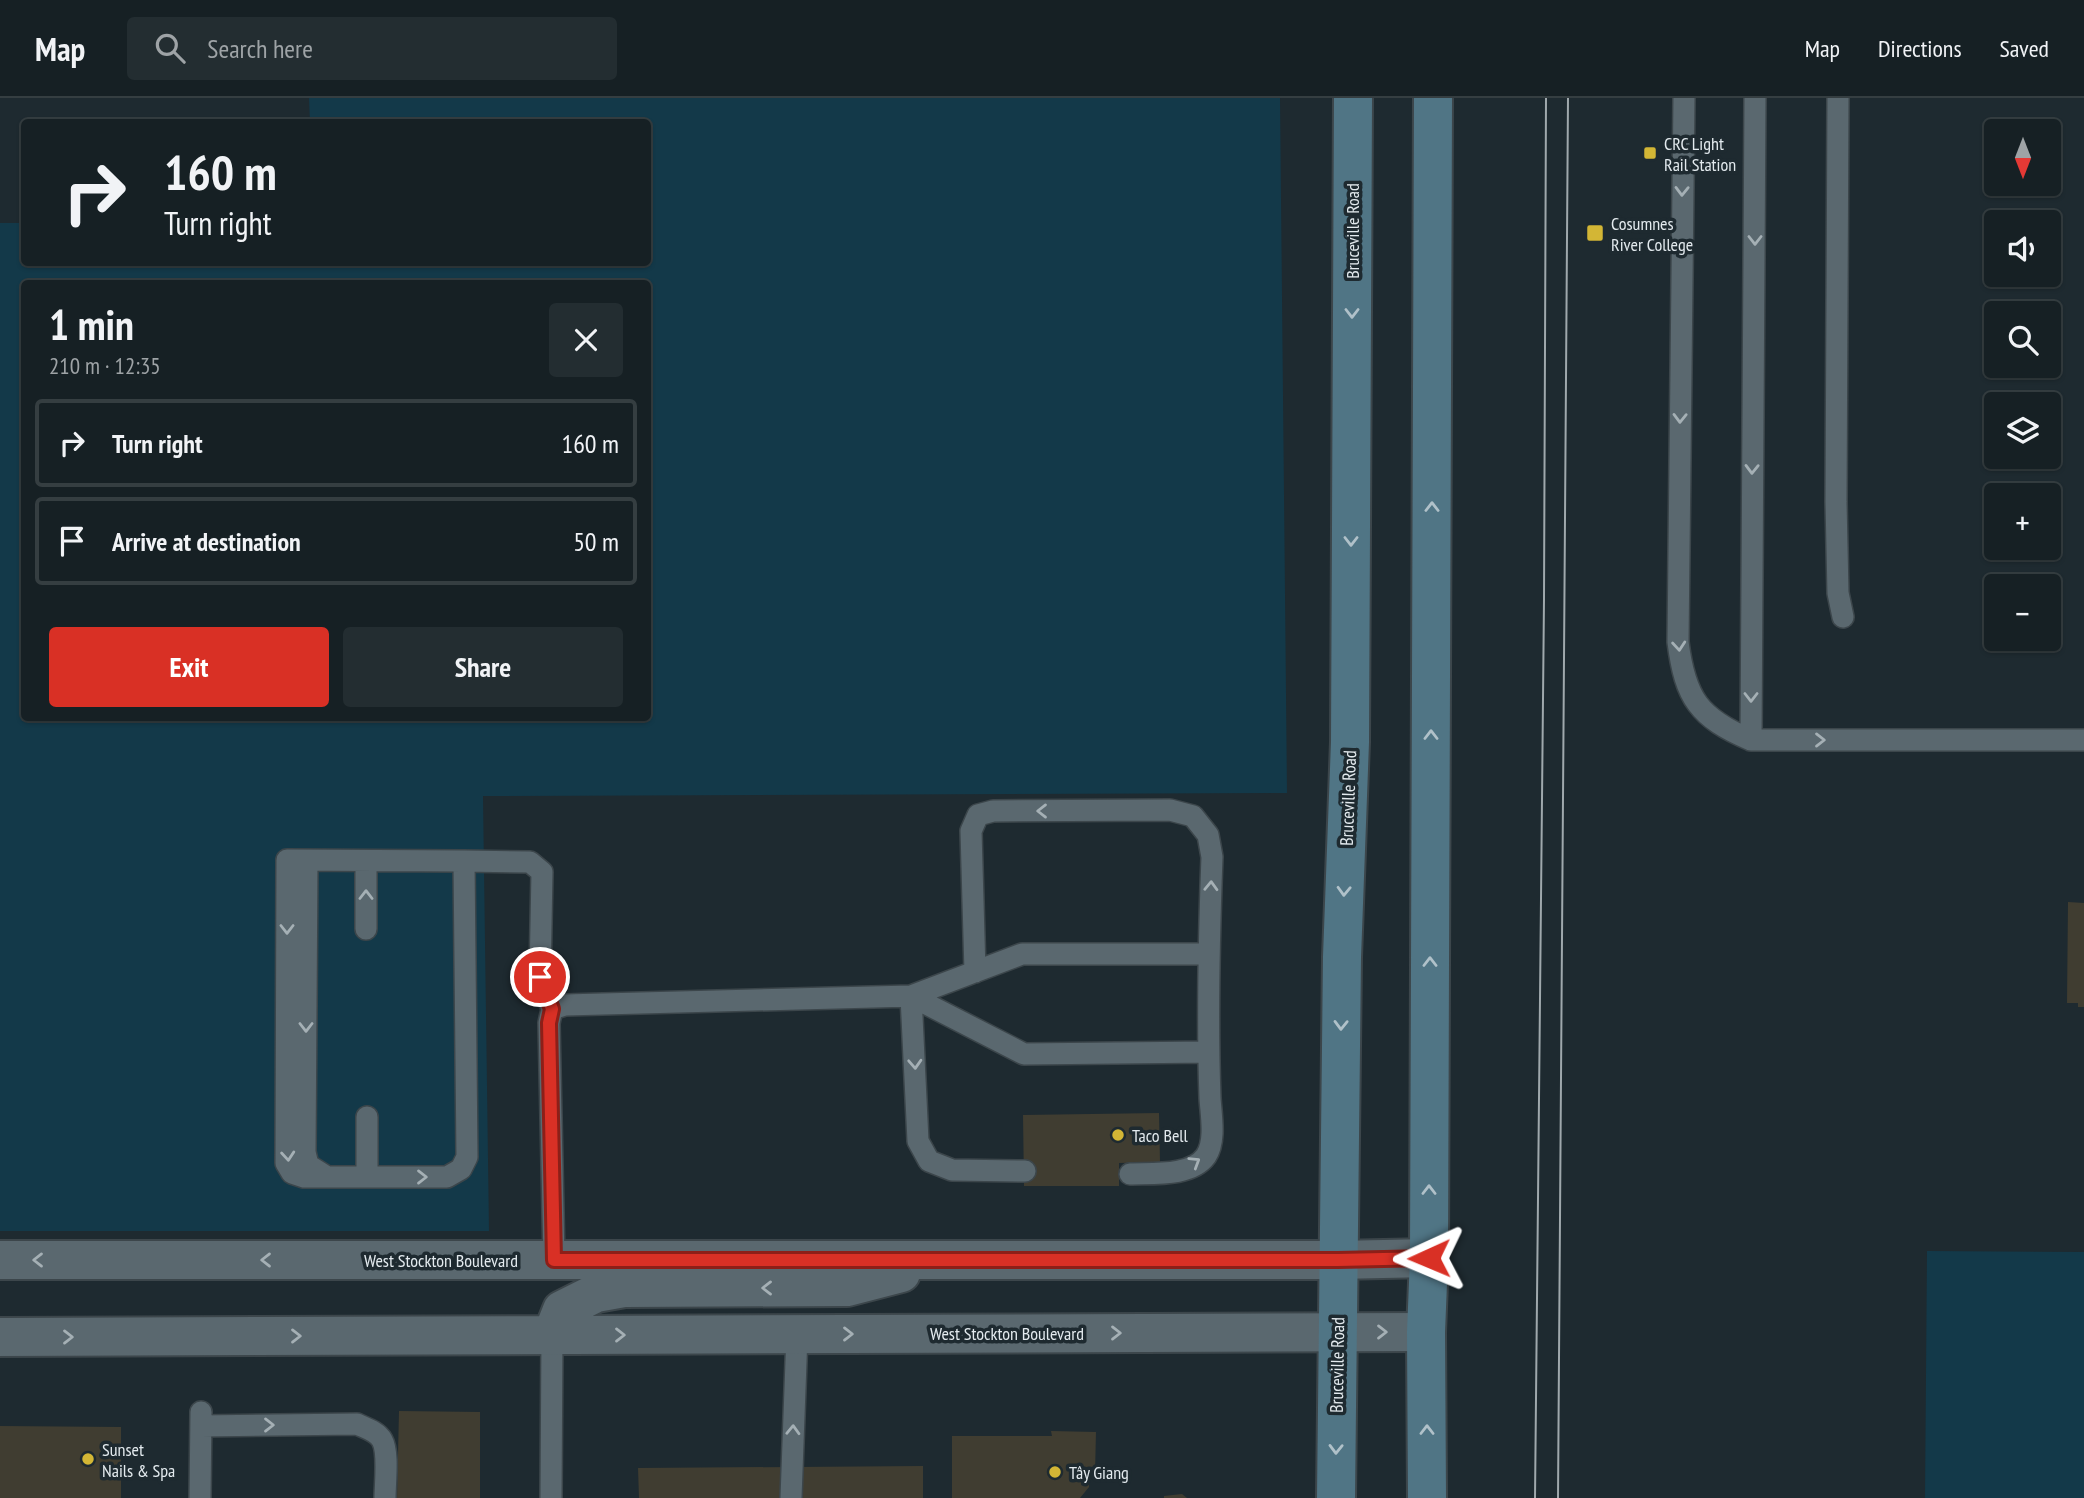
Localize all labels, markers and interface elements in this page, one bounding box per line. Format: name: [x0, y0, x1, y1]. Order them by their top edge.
search box: [127, 17, 617, 80]
text: Map: [35, 27, 85, 70]
icon: search: [151, 29, 189, 67]
text: Search here: [207, 32, 313, 65]
text: Map: [1805, 33, 1840, 64]
text: Directions: [1878, 33, 1962, 64]
text: Saved: [2000, 33, 2049, 64]
north arrow: [1984, 119, 2062, 196]
map controls: [1984, 119, 2061, 651]
place label: CRC Light Rail Station: [1664, 132, 1736, 176]
text: 160 m: [164, 140, 277, 204]
marker: CRC Light Rail Station: [1642, 145, 1658, 161]
icon: right: [49, 147, 140, 238]
street label: Bruceville Road: [1341, 183, 1364, 279]
one-way arrow: [1674, 186, 1690, 196]
text: Turn right: [164, 202, 272, 244]
button: sound: [1984, 210, 2061, 287]
place label: Cosumnes River College: [1611, 212, 1693, 256]
marker: Cosumnes River College: [1585, 223, 1605, 243]
one-way arrow: [1747, 235, 1762, 246]
text: 1 min: [49, 297, 134, 352]
button: search: [1984, 301, 2061, 378]
button: close: [549, 303, 623, 377]
one-way arrow: [1344, 308, 1360, 319]
text: 210 m · 12:35: [49, 351, 161, 380]
button: layers: [1984, 392, 2061, 469]
one-way arrow: [1672, 413, 1688, 424]
icon: right: [53, 424, 91, 462]
text: Turn right: [112, 427, 203, 460]
text: 160 m: [561, 427, 619, 460]
one-way arrow: [1744, 464, 1760, 475]
button: +: [1984, 483, 2061, 560]
one-way arrow: [1424, 501, 1440, 512]
icon: arrive: [53, 522, 91, 560]
text: Arrive at destination: [112, 525, 301, 558]
text: 50 m: [573, 525, 619, 558]
one-way arrow: [1343, 536, 1359, 546]
button: −: [1984, 574, 2061, 651]
button: Exit: [49, 627, 329, 707]
button: Share: [343, 627, 623, 707]
one-way arrow: [1671, 640, 1686, 651]
one-way arrow: [1743, 692, 1759, 702]
one-way arrow: [1423, 729, 1439, 739]
one-way arrow: [1815, 732, 1825, 748]
street label: Bruceville Road: [1335, 750, 1361, 846]
one-way arrow: [1036, 803, 1047, 819]
one-way arrow: [1203, 880, 1219, 891]
one-way arrow: [1337, 885, 1352, 896]
one-way arrow: [358, 890, 374, 900]
one-way arrow: [279, 924, 295, 934]
pin: [510, 947, 570, 1007]
one-way arrow: [1422, 956, 1438, 967]
icon: arrive: [521, 958, 559, 996]
one-way arrow: [1333, 1021, 1349, 1031]
one-way arrow: [298, 1022, 314, 1033]
one-way arrow: [907, 1059, 922, 1070]
place label: Taco Bell: [1132, 1124, 1189, 1147]
marker: Taco Bell: [1110, 1127, 1126, 1143]
one-way arrow: [280, 1150, 295, 1162]
one-way arrow: [1188, 1157, 1201, 1170]
one-way arrow: [417, 1169, 428, 1185]
one-way arrow: [1421, 1184, 1437, 1194]
position arrow: [1392, 1221, 1466, 1295]
street label: West Stockton Boulevard: [364, 1249, 518, 1272]
one-way arrow: [33, 1252, 43, 1268]
one-way arrow: [260, 1252, 271, 1268]
one-way arrow: [761, 1280, 772, 1295]
street label: Bruceville Road: [1325, 1317, 1349, 1413]
street label: West Stockton Boulevard: [930, 1322, 1084, 1345]
one-way arrow: [1377, 1324, 1388, 1340]
one-way arrow: [1111, 1325, 1122, 1341]
one-way arrow: [843, 1326, 853, 1342]
one-way arrow: [615, 1327, 626, 1343]
one-way arrow: [291, 1328, 301, 1344]
one-way arrow: [63, 1329, 74, 1345]
one-way arrow: [264, 1417, 275, 1433]
one-way arrow: [786, 1424, 801, 1435]
one-way arrow: [1419, 1424, 1435, 1435]
place label: Sunset Nails & Spa: [102, 1438, 175, 1482]
one-way arrow: [1328, 1445, 1344, 1455]
marker: Sunset Nails & Spa: [80, 1451, 96, 1467]
place label: Tây Giang: [1069, 1461, 1129, 1484]
marker: Tây Giang: [1047, 1464, 1063, 1480]

